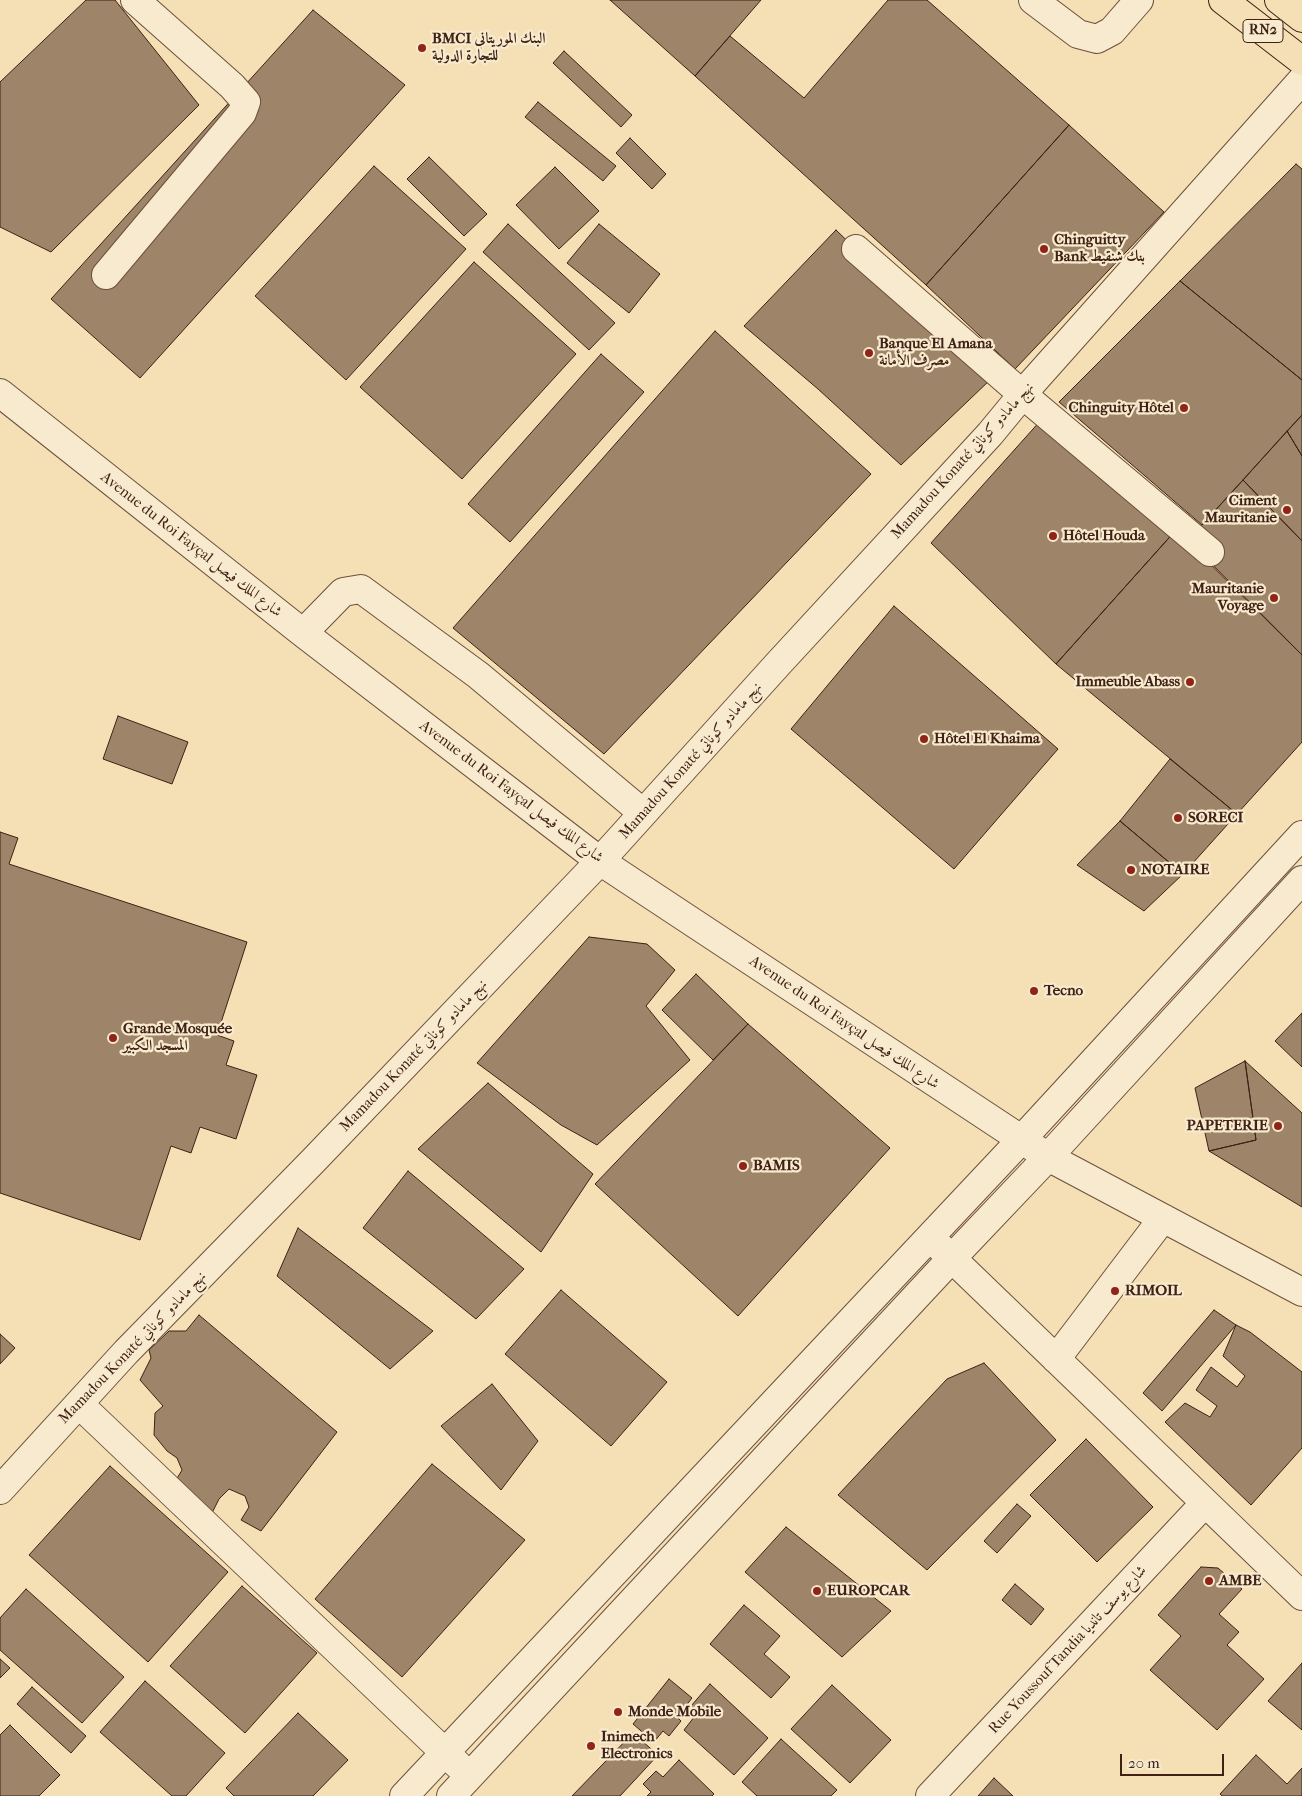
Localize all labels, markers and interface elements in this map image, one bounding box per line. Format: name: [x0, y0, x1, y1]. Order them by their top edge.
road number: RN2: [1243, 20, 1283, 42]
place label: BMCI البنك الموريتاني للتجارة الدولية: [432, 30, 546, 65]
marker: BMCI البنك الموريتاني للتجارة الدولية: [416, 42, 428, 54]
place label: Chinguitty Bank بنك شنقيط: [1054, 231, 1145, 266]
marker: Chinguitty Bank بنك شنقيط: [1038, 243, 1050, 255]
place label: Banque El Amana مصرف الأمانة: [879, 335, 992, 370]
marker: Banque El Amana مصرف الأمانة: [863, 347, 875, 359]
street label: Mamadou Konaté نهج مامادو كوناتي: [888, 379, 1038, 543]
place label: Chinguity Hôtel: [1069, 399, 1174, 417]
marker: Chinguity Hôtel: [1178, 402, 1190, 414]
street label: Avenue du Roi Fayçal شارع الملك فيصل: [97, 469, 285, 621]
place label: Ciment Mauritanie: [1204, 492, 1277, 527]
marker: Ciment Mauritanie: [1281, 504, 1293, 516]
place label: Hôtel Houda: [1063, 527, 1145, 545]
marker: Hôtel Houda: [1047, 530, 1059, 542]
place label: Mauritanie Voyage: [1191, 580, 1264, 615]
marker: Mauritanie Voyage: [1268, 592, 1280, 604]
place label: Immeuble Abass: [1075, 673, 1180, 691]
marker: Immeuble Abass: [1184, 676, 1196, 688]
street label: Mamadou Konaté نهج مامادو كوناتي: [616, 679, 766, 843]
street label: Avenue du Roi Fayçal شارع الملك فيصل: [416, 717, 606, 867]
place label: Hôtel El Khaima: [934, 730, 1040, 748]
marker: Hôtel El Khaima: [918, 733, 930, 745]
place label: SORECI: [1188, 809, 1243, 827]
marker: SORECI: [1172, 812, 1184, 824]
place label: NOTAIRE: [1141, 861, 1209, 879]
marker: NOTAIRE: [1125, 864, 1137, 876]
street label: Avenue du Roi Fayçal شارع الملك فيصل: [746, 953, 942, 1093]
street label: Mamadou Konaté نهج مامادو كوناتي: [336, 976, 492, 1136]
place label: Tecno: [1044, 982, 1083, 1000]
marker: Tecno: [1028, 985, 1040, 997]
place label: Grande Mosquée المسجد الكبير: [123, 1020, 232, 1055]
marker: Grande Mosquée المسجد الكبير: [107, 1032, 119, 1044]
place label: PAPETERIE: [1187, 1117, 1268, 1135]
marker: PAPETERIE: [1272, 1120, 1284, 1132]
place label: BAMIS: [753, 1157, 800, 1175]
marker: BAMIS: [737, 1160, 749, 1172]
street label: Mamadou Konaté نهج مامادو كوناتي: [55, 1268, 211, 1428]
place label: RIMOIL: [1125, 1282, 1182, 1300]
marker: RIMOIL: [1109, 1285, 1121, 1297]
street label: Rue Youssouf Tandia شارع يوسف تانديا: [985, 1562, 1151, 1738]
place label: AMBE: [1219, 1572, 1261, 1590]
marker: AMBE: [1203, 1575, 1215, 1587]
place label: EUROPCAR: [827, 1582, 910, 1600]
marker: EUROPCAR: [811, 1585, 823, 1597]
place label: Monde Mobile: [628, 1703, 721, 1721]
marker: Monde Mobile: [612, 1706, 624, 1718]
place label: Inimech Electronics: [601, 1728, 673, 1763]
marker: Inimech Electronics: [585, 1740, 597, 1752]
scale bar: [1122, 1744, 1226, 1776]
text: 20 m: [1128, 1754, 1160, 1772]

